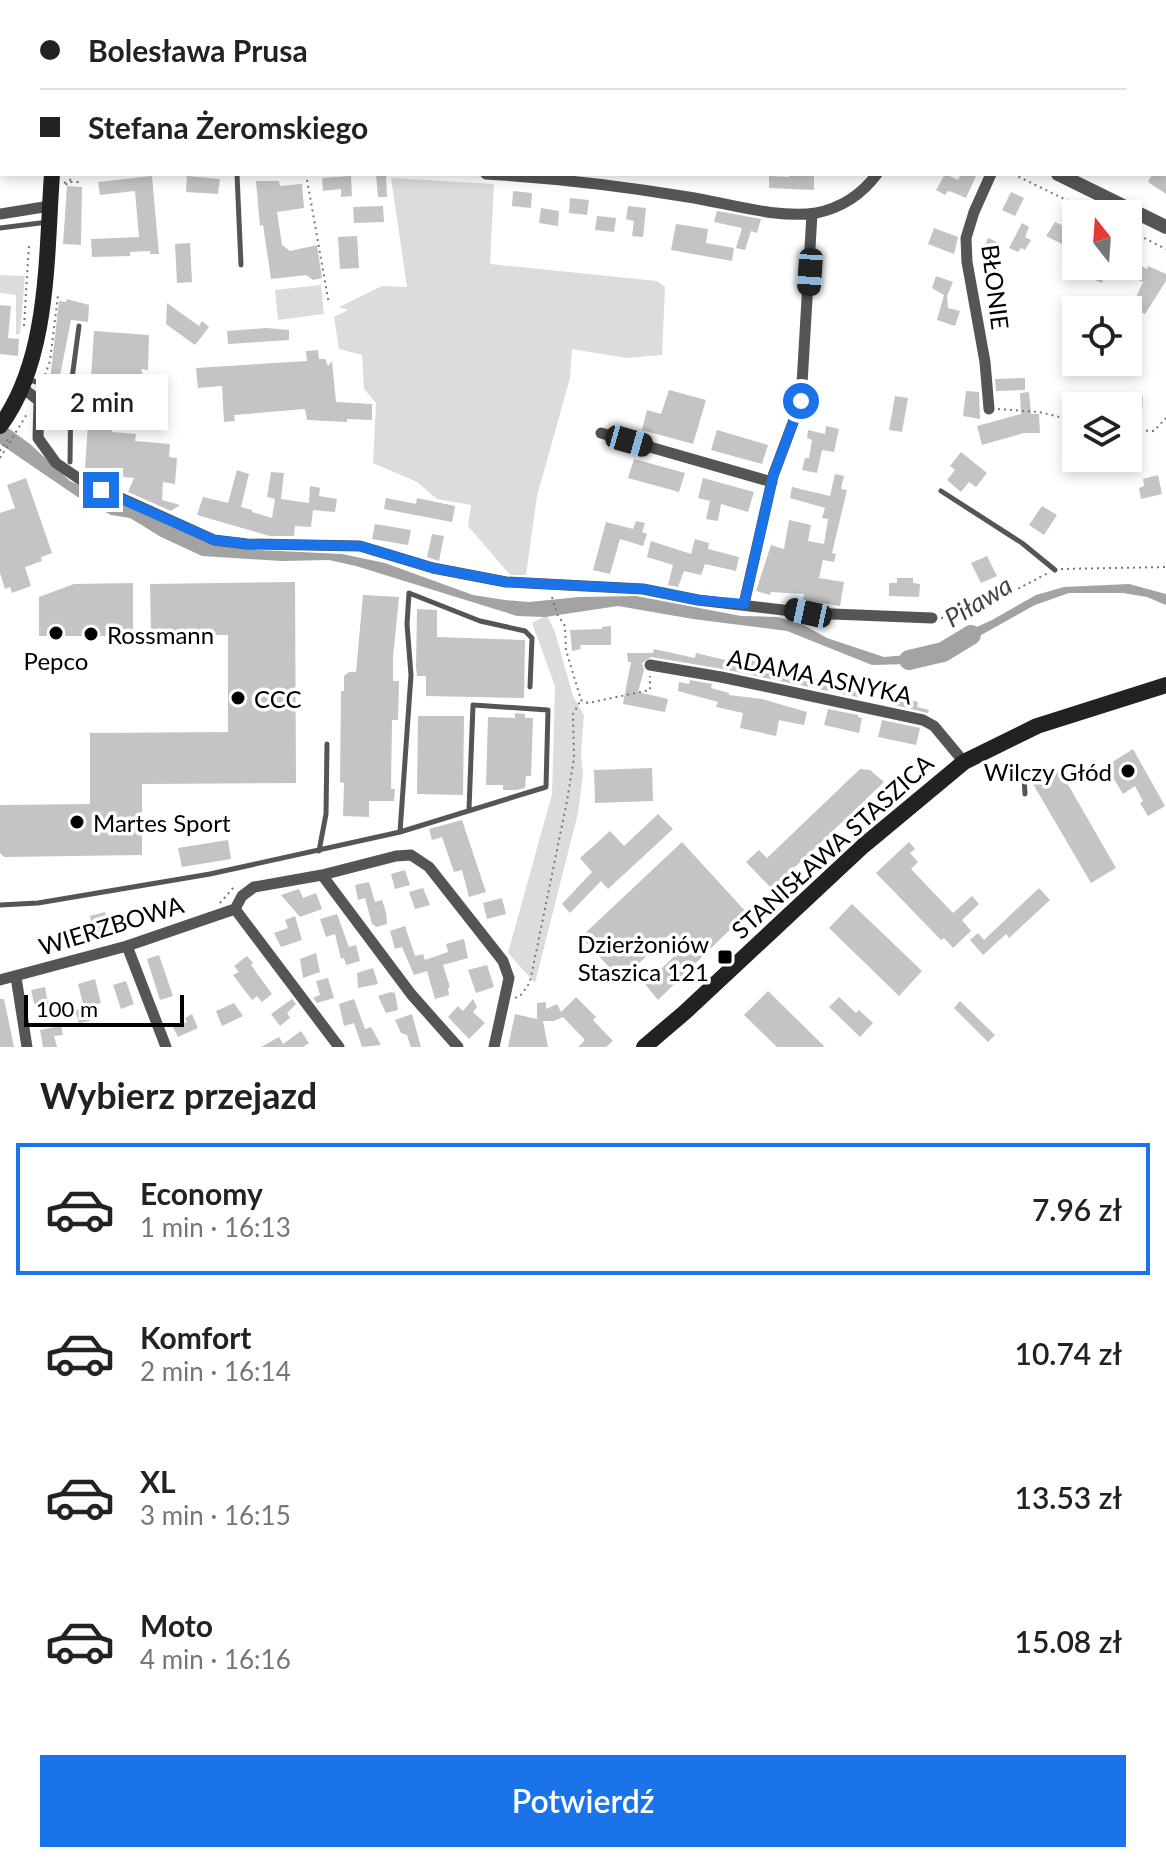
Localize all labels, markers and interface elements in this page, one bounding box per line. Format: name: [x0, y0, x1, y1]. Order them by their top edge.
text: Bolesława Prusa: [88, 32, 308, 68]
text: Stefana Żeromskiego: [88, 109, 368, 145]
north arrow: [1062, 200, 1142, 280]
map controls: [1062, 200, 1142, 472]
street label: BŁONIE: [976, 243, 1016, 331]
car: [796, 247, 824, 297]
button: locate: [1062, 296, 1142, 376]
callout: 2 min: [35, 374, 167, 430]
route start: [783, 383, 819, 419]
text: 2 min: [70, 386, 134, 418]
button: layers: [1062, 392, 1142, 472]
car: [603, 423, 655, 459]
route end: [83, 472, 119, 508]
water label: Piława: [938, 568, 1018, 634]
car: [782, 596, 834, 630]
place label: Rossmann: [107, 620, 214, 649]
marker: Pepco: [47, 624, 65, 642]
marker: Rossmann: [82, 625, 100, 643]
street label: ADAMA ASNYKA: [725, 642, 916, 710]
place label: Pepco: [24, 646, 88, 675]
place label: CCC: [254, 684, 301, 713]
marker: CCC: [229, 689, 247, 707]
street label: STANISŁAWA STASZICA: [725, 747, 939, 944]
place label: Wilczy Głód: [984, 757, 1112, 786]
marker: Wilczy Głód: [1119, 762, 1137, 780]
place label: Martes Sport: [93, 808, 231, 837]
marker: Martes Sport: [68, 813, 86, 831]
street label: WIERZBOWA: [35, 889, 187, 961]
place label: Dzierżoniów Staszica 121: [577, 929, 709, 986]
marker: Dzierżoniów Staszica 121: [716, 948, 734, 966]
scale bar: [24, 991, 184, 1027]
text: 100 m: [36, 995, 98, 1022]
text: Wybierz przejazd: [40, 1073, 317, 1117]
icon: car: [44, 1173, 116, 1245]
text: Economy: [140, 1175, 263, 1211]
text: 7.96 zł: [1032, 1191, 1122, 1227]
text: 1 min · 16:13: [140, 1211, 291, 1243]
icon: car: [44, 1317, 116, 1389]
text: Komfort: [140, 1319, 251, 1355]
text: 10.74 zł: [1015, 1335, 1122, 1371]
text: 2 min · 16:14: [140, 1355, 291, 1387]
icon: car: [44, 1461, 116, 1533]
text: XL: [140, 1463, 176, 1499]
text: 13.53 zł: [1015, 1479, 1122, 1515]
text: 3 min · 16:15: [140, 1499, 291, 1531]
icon: car: [44, 1605, 116, 1677]
text: Moto: [140, 1607, 213, 1643]
text: 15.08 zł: [1015, 1623, 1122, 1659]
text: 4 min · 16:16: [140, 1643, 291, 1675]
button: Potwierdź: [40, 1755, 1126, 1847]

